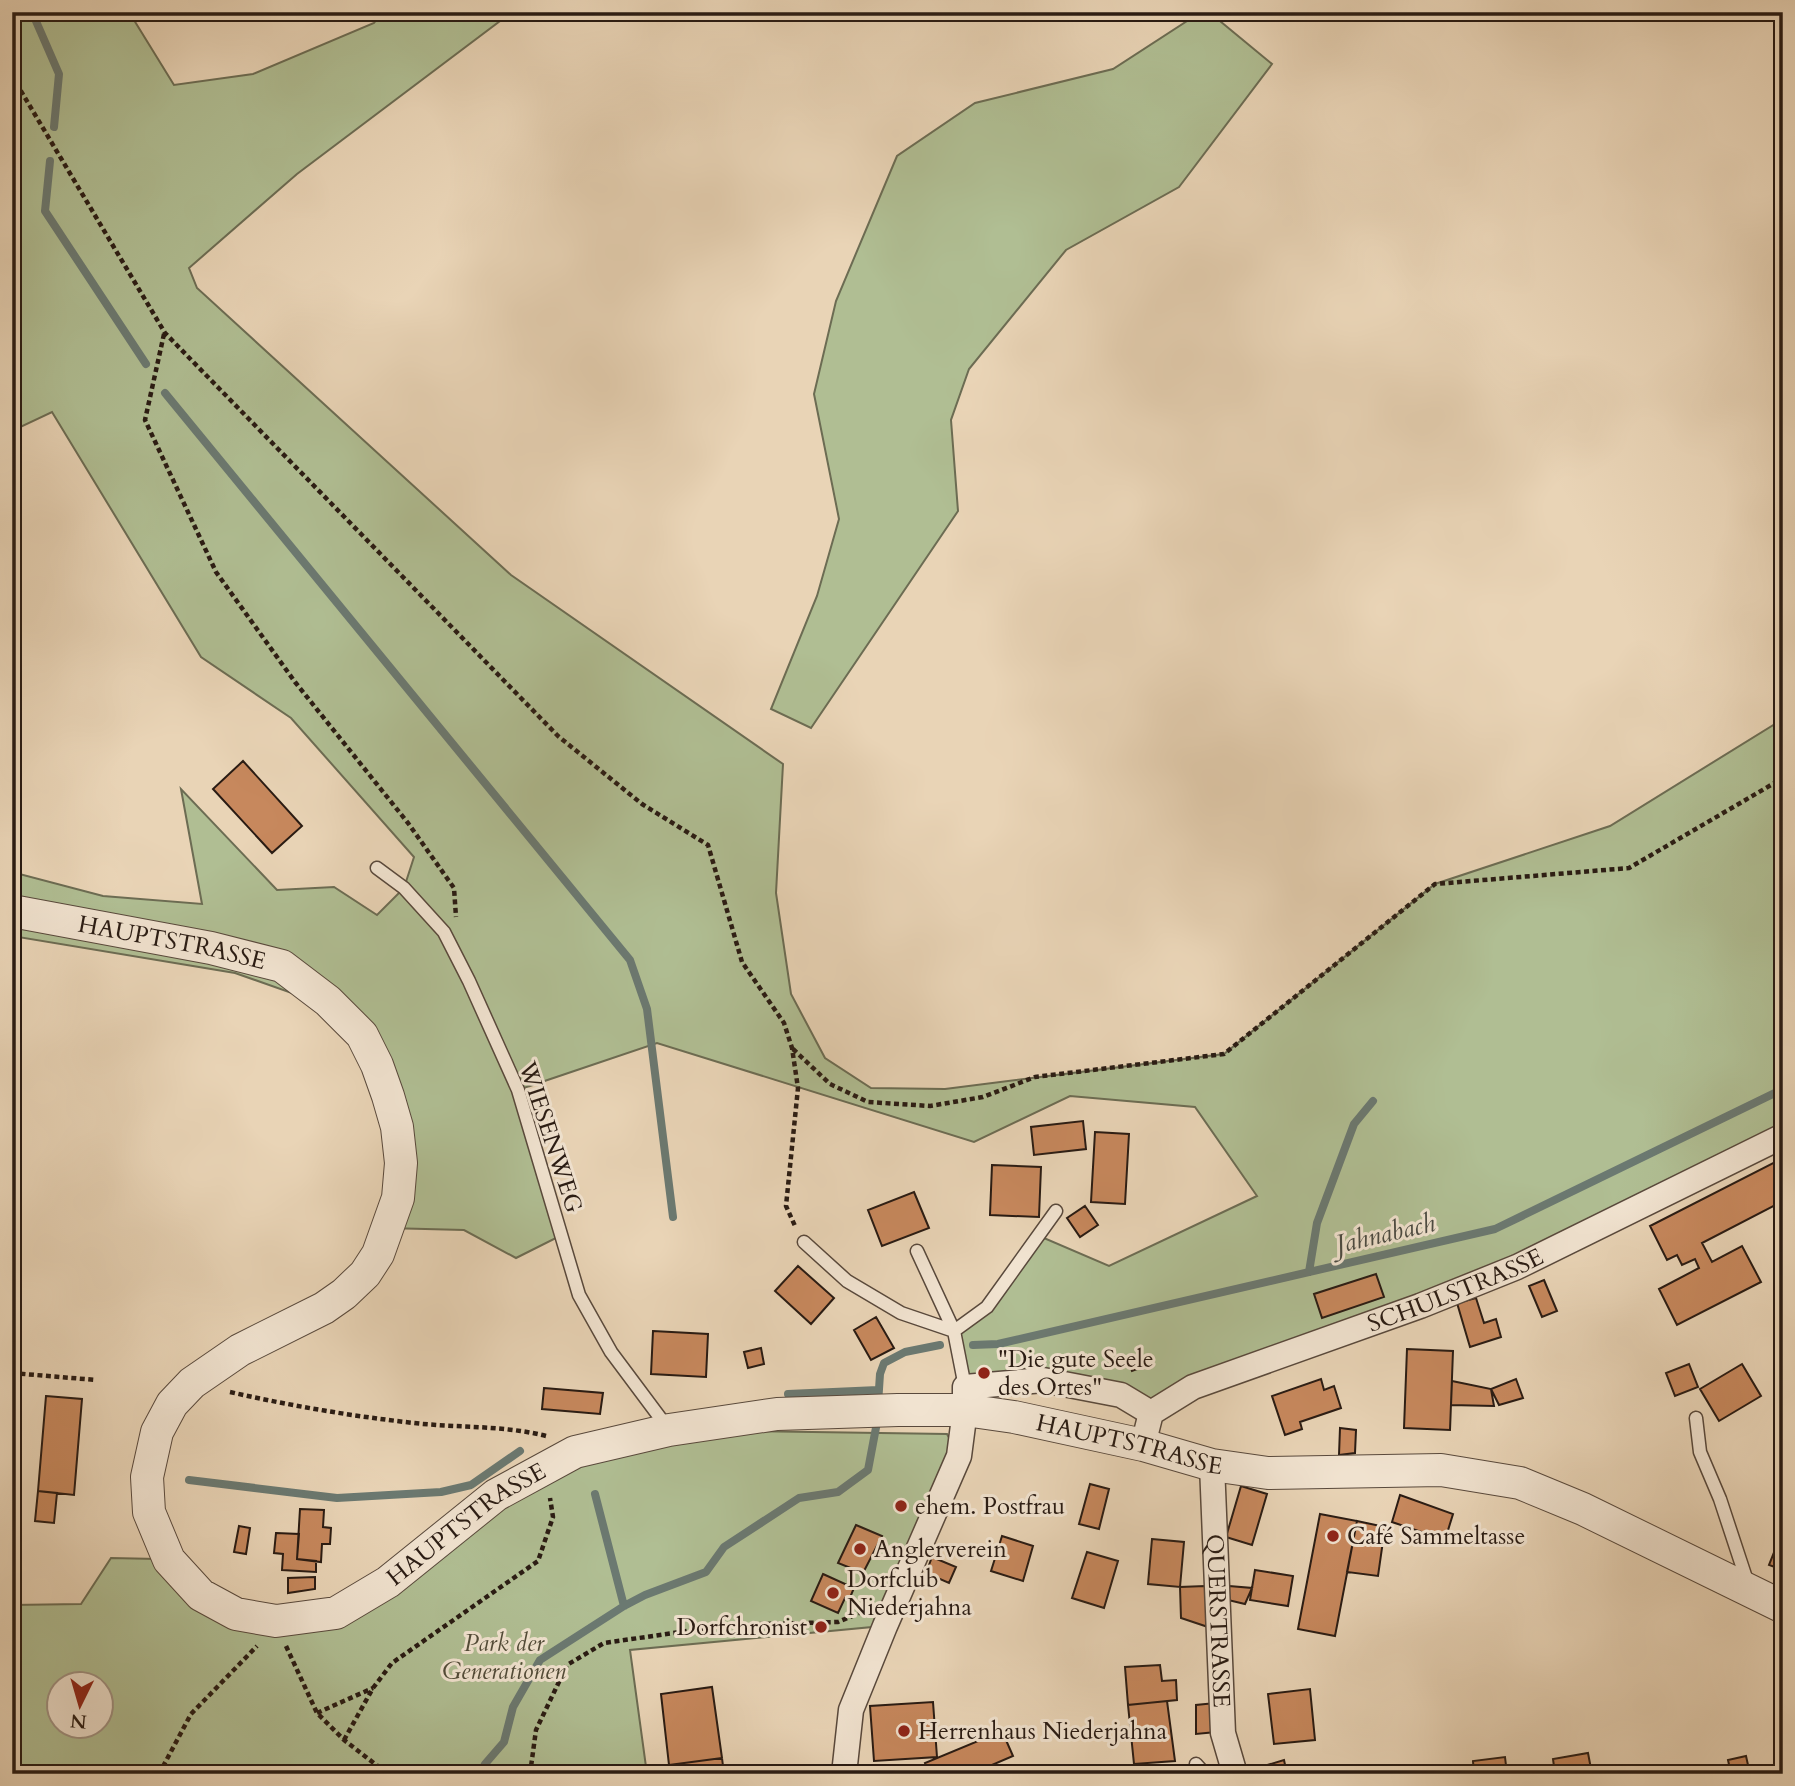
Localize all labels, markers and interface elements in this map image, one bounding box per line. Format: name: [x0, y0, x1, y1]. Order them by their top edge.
street label: HAUPTSTRASSE: [75, 908, 269, 978]
street label: WIESENWEG: [510, 1056, 590, 1217]
water label: Jahnabach: [1326, 1205, 1439, 1263]
street label: SCHULSTRASSE: [1363, 1241, 1549, 1340]
place label: "Die gute Seele des Ortes": [998, 1343, 1154, 1404]
marker: "Die gute Seele des Ortes": [976, 1365, 992, 1381]
street label: HAUPTSTRASSE: [1033, 1406, 1224, 1483]
street label: HAUPTSTRASSE: [380, 1455, 552, 1594]
place label: ehem. Postfrau: [915, 1490, 1065, 1523]
marker: ehem. Postfrau: [893, 1498, 909, 1514]
place label: Café Sammeltasse: [1347, 1520, 1525, 1553]
marker: Café Sammeltasse: [1325, 1528, 1341, 1544]
place label: Anglerverein: [874, 1533, 1007, 1566]
street label: QUERSTRASSE: [1198, 1533, 1238, 1708]
marker: Anglerverein: [852, 1541, 868, 1557]
place label: Dorfclub Niederjahna: [847, 1563, 972, 1624]
marker: Dorfclub Niederjahna: [825, 1585, 841, 1601]
place label: Dorfchronist: [677, 1611, 807, 1644]
marker: Dorfchronist: [813, 1619, 829, 1635]
park label: Park der Generationen: [442, 1627, 566, 1688]
north arrow: [46, 1670, 116, 1740]
text: N: [69, 1707, 88, 1735]
place label: Herrenhaus Niederjahna: [918, 1715, 1168, 1748]
marker: Herrenhaus Niederjahna: [896, 1723, 912, 1739]

